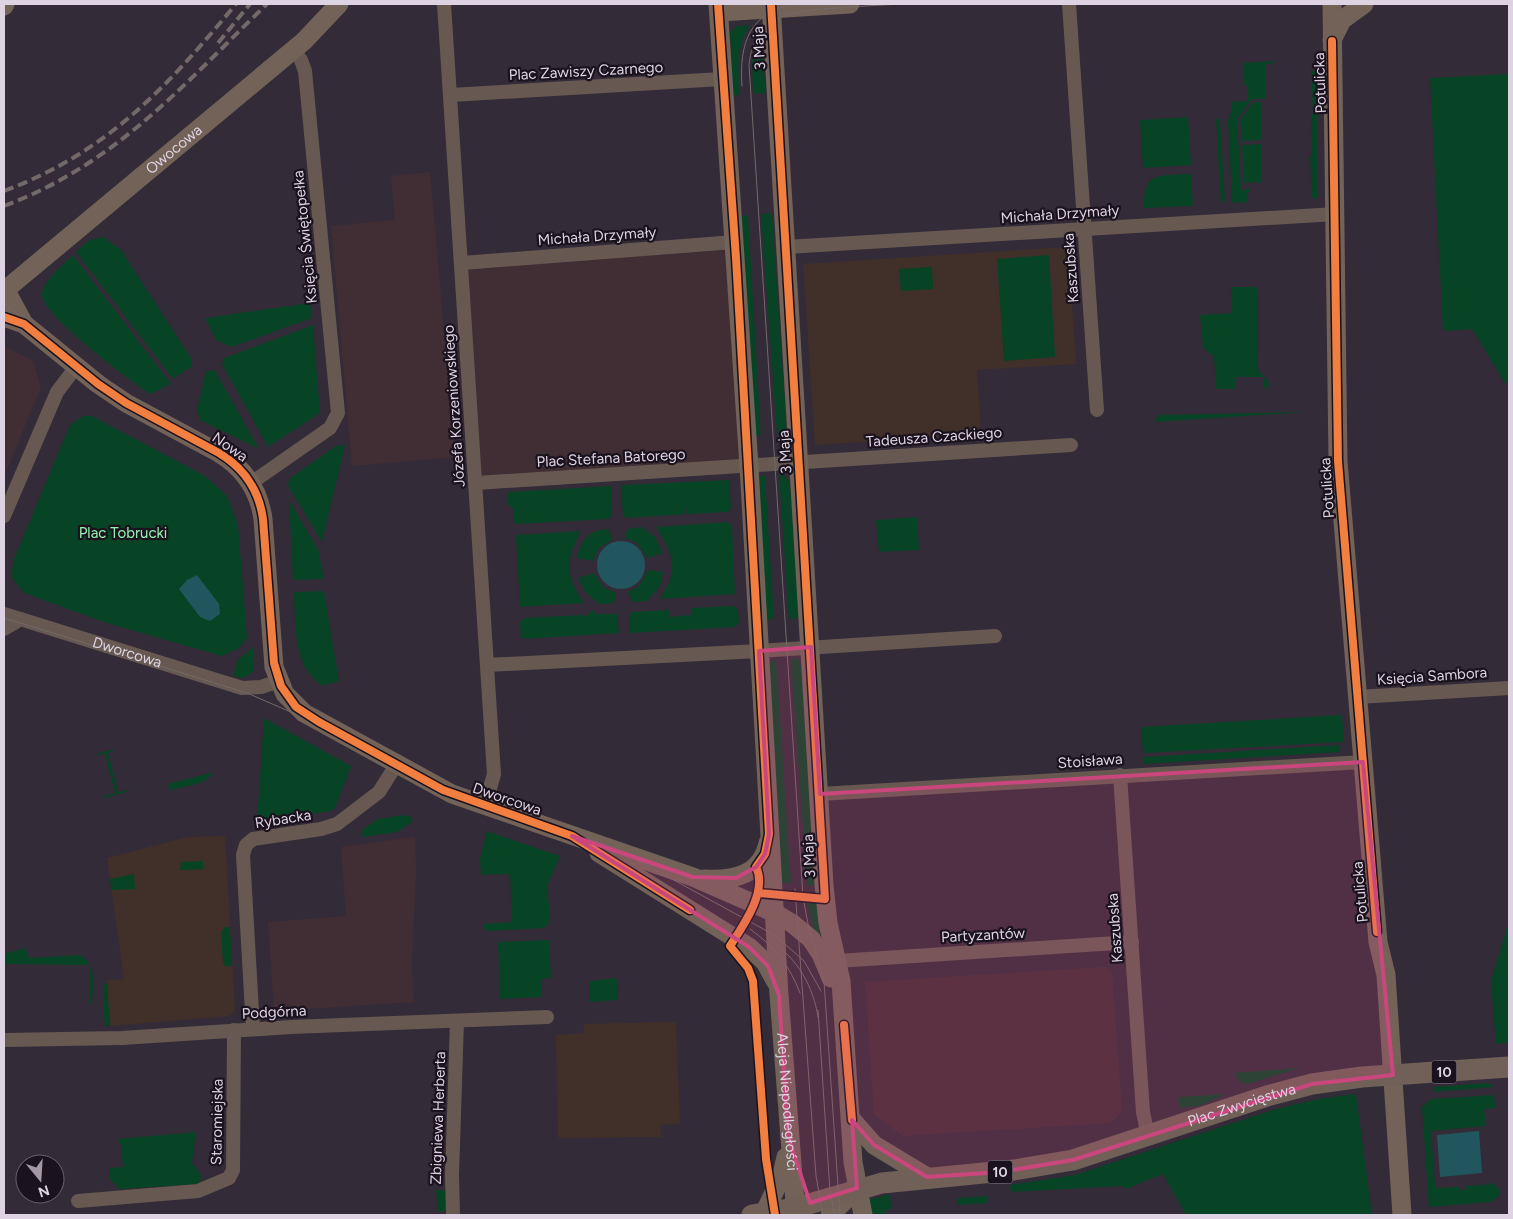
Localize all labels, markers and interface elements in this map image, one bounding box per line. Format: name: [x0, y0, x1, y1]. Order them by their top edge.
street label: 3 Maja: [749, 26, 769, 70]
street label: Potulicka: [1310, 52, 1330, 114]
street label: Plac Zawiszy Czarnego: [508, 58, 664, 84]
street label: Owocowa: [142, 121, 206, 178]
street label: Księcia Świętopełka: [289, 170, 321, 304]
street label: Michała Drzymały: [1000, 201, 1120, 227]
street label: Michała Drzymały: [537, 223, 657, 249]
street label: Kaszubska: [1060, 232, 1082, 304]
street label: Józefa Korzeniowskiego: [439, 324, 469, 488]
street label: Tadeusza Czackiego: [865, 423, 1003, 451]
street label: Nowa: [209, 428, 251, 466]
street label: 3 Maja: [774, 429, 796, 475]
street label: Plac Stefana Batorego: [536, 445, 686, 471]
street label: Potulicka: [1316, 457, 1338, 519]
park label: Plac Tobrucki: [79, 524, 167, 542]
street label: Dworcowa: [90, 633, 164, 672]
street label: Księcia Sambora: [1376, 663, 1488, 689]
street label: Stoisława: [1057, 750, 1123, 772]
street label: Dworcowa: [470, 779, 544, 819]
street label: Rybacka: [254, 806, 312, 832]
street label: 3 Maja: [799, 834, 819, 878]
street label: Potulicka: [1348, 861, 1372, 923]
street label: Kaszubska: [1104, 892, 1126, 964]
street label: Partyzantów: [941, 924, 1026, 946]
street label: Podgórna: [241, 1001, 307, 1023]
street label: Aleja Niepodległości: [773, 1032, 802, 1172]
street label: Zbigniewa Herberta: [427, 1051, 449, 1185]
road number: 10: [1432, 1060, 1456, 1084]
street label: Staromiejska: [207, 1079, 227, 1165]
street label: Plac Zwycięstwa: [1185, 1080, 1298, 1131]
north arrow: [15, 1154, 65, 1204]
road number: 10: [988, 1160, 1012, 1184]
text: N: [36, 1181, 52, 1201]

